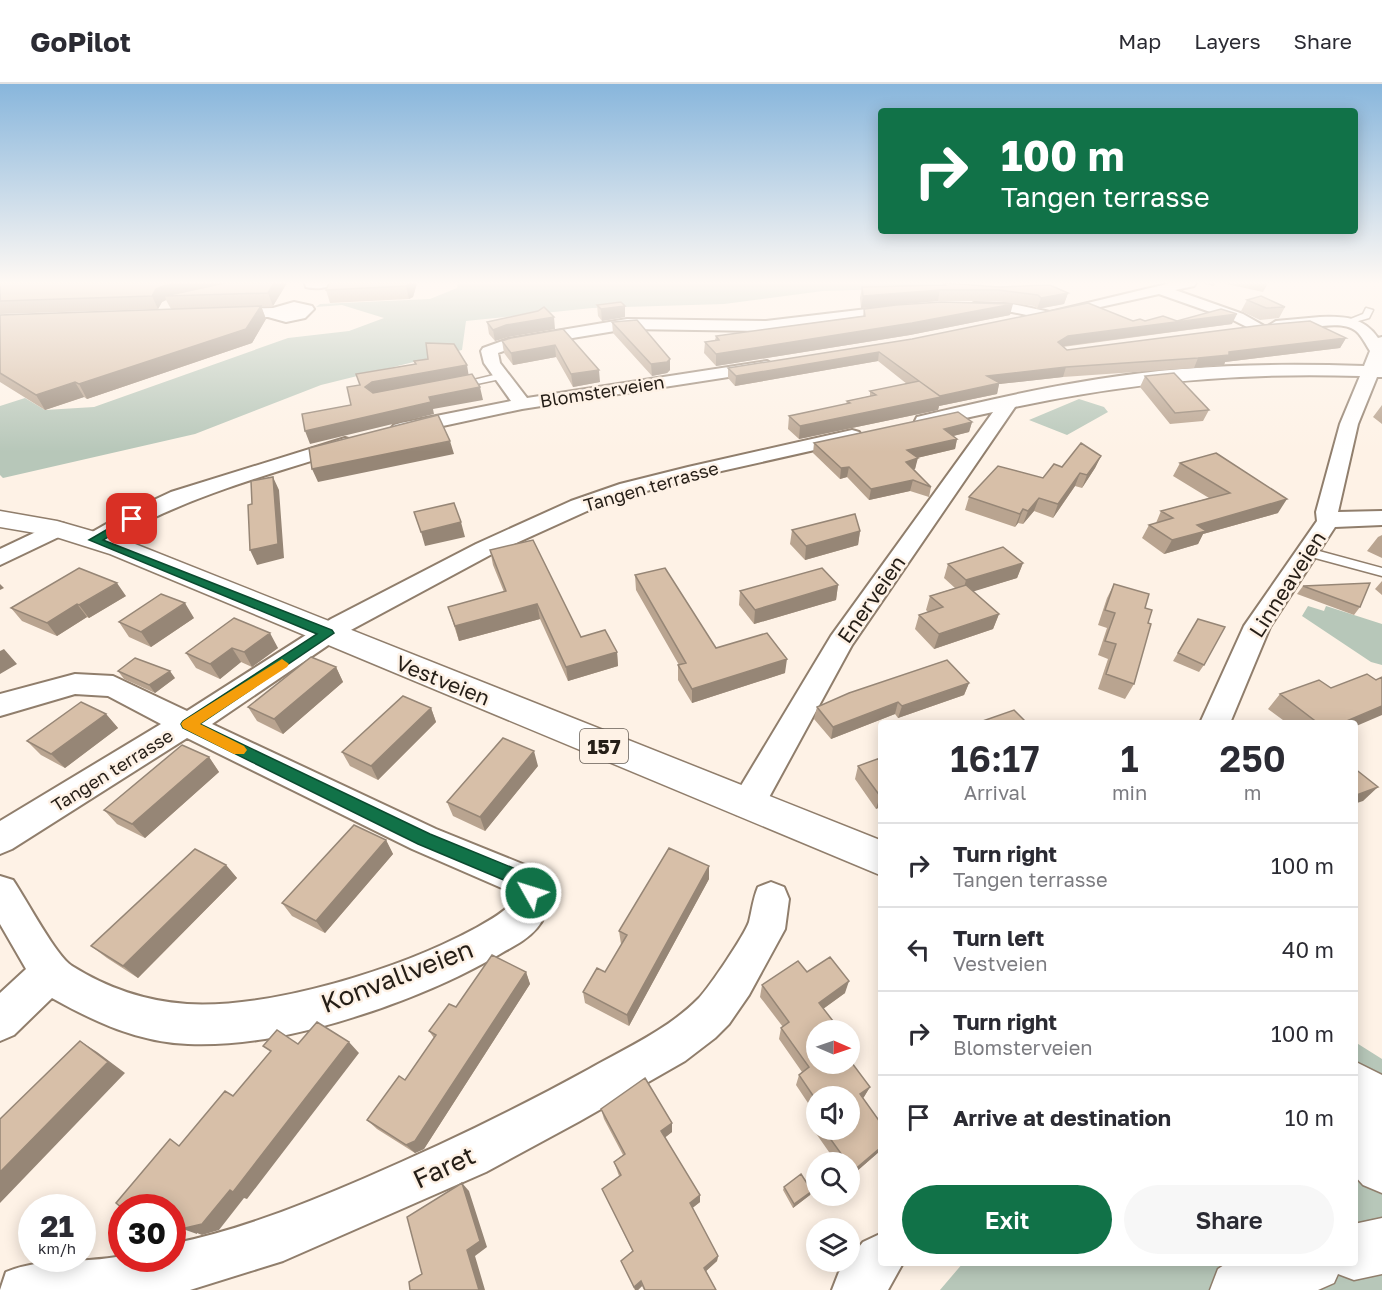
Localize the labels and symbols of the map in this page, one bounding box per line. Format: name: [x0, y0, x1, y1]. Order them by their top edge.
street label: Blomsterveien: [538, 370, 666, 412]
street label: Tangen terrasse: [581, 456, 721, 516]
pin: [106, 493, 157, 544]
street label: Linneaveien: [1243, 526, 1331, 642]
street label: Enerveien: [831, 550, 911, 648]
street label: Vestveien: [392, 649, 494, 711]
street label: Tangen terrasse: [47, 724, 177, 816]
road number: 157: [580, 729, 628, 763]
position arrow: [499, 861, 563, 925]
street label: Konvallveien: [317, 933, 477, 1019]
north arrow: [806, 1020, 860, 1074]
street label: Faret: [408, 1139, 480, 1195]
speed limit sign: 30: [108, 1194, 186, 1272]

